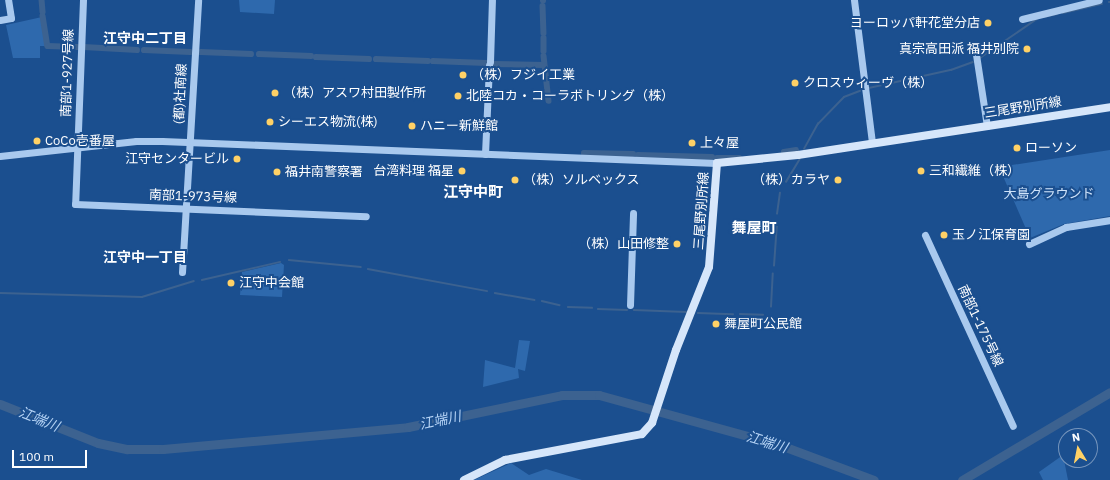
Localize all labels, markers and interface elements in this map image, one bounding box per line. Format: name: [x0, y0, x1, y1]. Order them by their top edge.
place label: ヨーロッパ軒花堂分店: [850, 15, 980, 31]
marker: ヨーロッパ軒花堂分店: [983, 18, 993, 28]
street label: 南部1-927号線: [59, 29, 77, 117]
district label: 江守中二丁目: [103, 30, 187, 46]
place label: 真宗高田派 福井別院: [899, 41, 1019, 57]
marker: 真宗高田派 福井別院: [1022, 44, 1032, 54]
street label: (都)社南線: [172, 63, 190, 125]
place label: （株）フジイ工業: [471, 67, 575, 83]
marker: （株）フジイ工業: [458, 70, 468, 80]
place label: クロスウィーヴ（株）: [803, 75, 933, 91]
marker: クロスウィーヴ（株）: [790, 78, 800, 88]
place label: （株）アスワ村田製作所: [283, 85, 426, 101]
marker: （株）アスワ村田製作所: [270, 88, 280, 98]
place label: 北陸コカ・コーラボトリング（株）: [466, 88, 674, 104]
marker: 北陸コカ・コーラボトリング（株）: [453, 91, 463, 101]
street label: 三尾野別所線: [983, 94, 1063, 122]
place label: シーエス物流(株): [278, 114, 378, 130]
marker: シーエス物流(株): [265, 117, 275, 127]
place label: ハニー新鮮館: [420, 118, 498, 134]
marker: ハニー新鮮館: [407, 121, 417, 131]
place label: CoCo壱番屋: [45, 133, 115, 149]
place label: 上々屋: [700, 135, 739, 151]
marker: CoCo壱番屋: [32, 136, 42, 146]
marker: 上々屋: [687, 138, 697, 148]
place label: ローソン: [1025, 140, 1077, 156]
marker: ローソン: [1012, 143, 1022, 153]
place label: 江守センタービル: [125, 151, 229, 167]
marker: 江守センタービル: [232, 154, 242, 164]
place label: 台湾料理 福星: [373, 163, 454, 179]
place label: 三和繊維（株）: [929, 163, 1020, 179]
place label: 福井南警察署: [285, 164, 363, 180]
marker: 台湾料理 福星: [457, 166, 467, 176]
marker: 三和繊維（株）: [916, 166, 926, 176]
marker: 福井南警察署: [272, 167, 282, 177]
place label: （株）ソルベックス: [523, 172, 640, 188]
street label: 三尾野別所線: [691, 172, 713, 250]
place label: （株）カラヤ: [752, 172, 830, 188]
marker: （株）ソルベックス: [510, 175, 520, 185]
marker: （株）カラヤ: [833, 175, 843, 185]
district label: 江守中町: [443, 183, 503, 201]
park label: 大島グラウンド: [1004, 186, 1094, 202]
street label: 南部1-973号線: [149, 188, 237, 206]
district label: 舞屋町: [732, 219, 776, 237]
place label: 玉ノ江保育園: [952, 227, 1030, 243]
marker: 玉ノ江保育園: [939, 230, 949, 240]
place label: （株）山田修整: [578, 236, 669, 252]
marker: （株）山田修整: [672, 239, 682, 249]
district label: 江守中一丁目: [103, 249, 187, 265]
place label: 江守中会館: [239, 275, 304, 291]
marker: 江守中会館: [226, 278, 236, 288]
street label: 南部1-175号線: [954, 283, 1006, 369]
place label: 舞屋町公民館: [724, 316, 802, 332]
marker: 舞屋町公民館: [711, 319, 721, 329]
water label: 江端川: [16, 403, 62, 435]
water label: 江端川: [418, 407, 462, 433]
water label: 江端川: [744, 428, 790, 456]
north arrow: [1058, 428, 1098, 468]
text: N: [1071, 430, 1081, 445]
scale bar: [14, 442, 89, 468]
text: 100 m: [19, 449, 54, 464]

